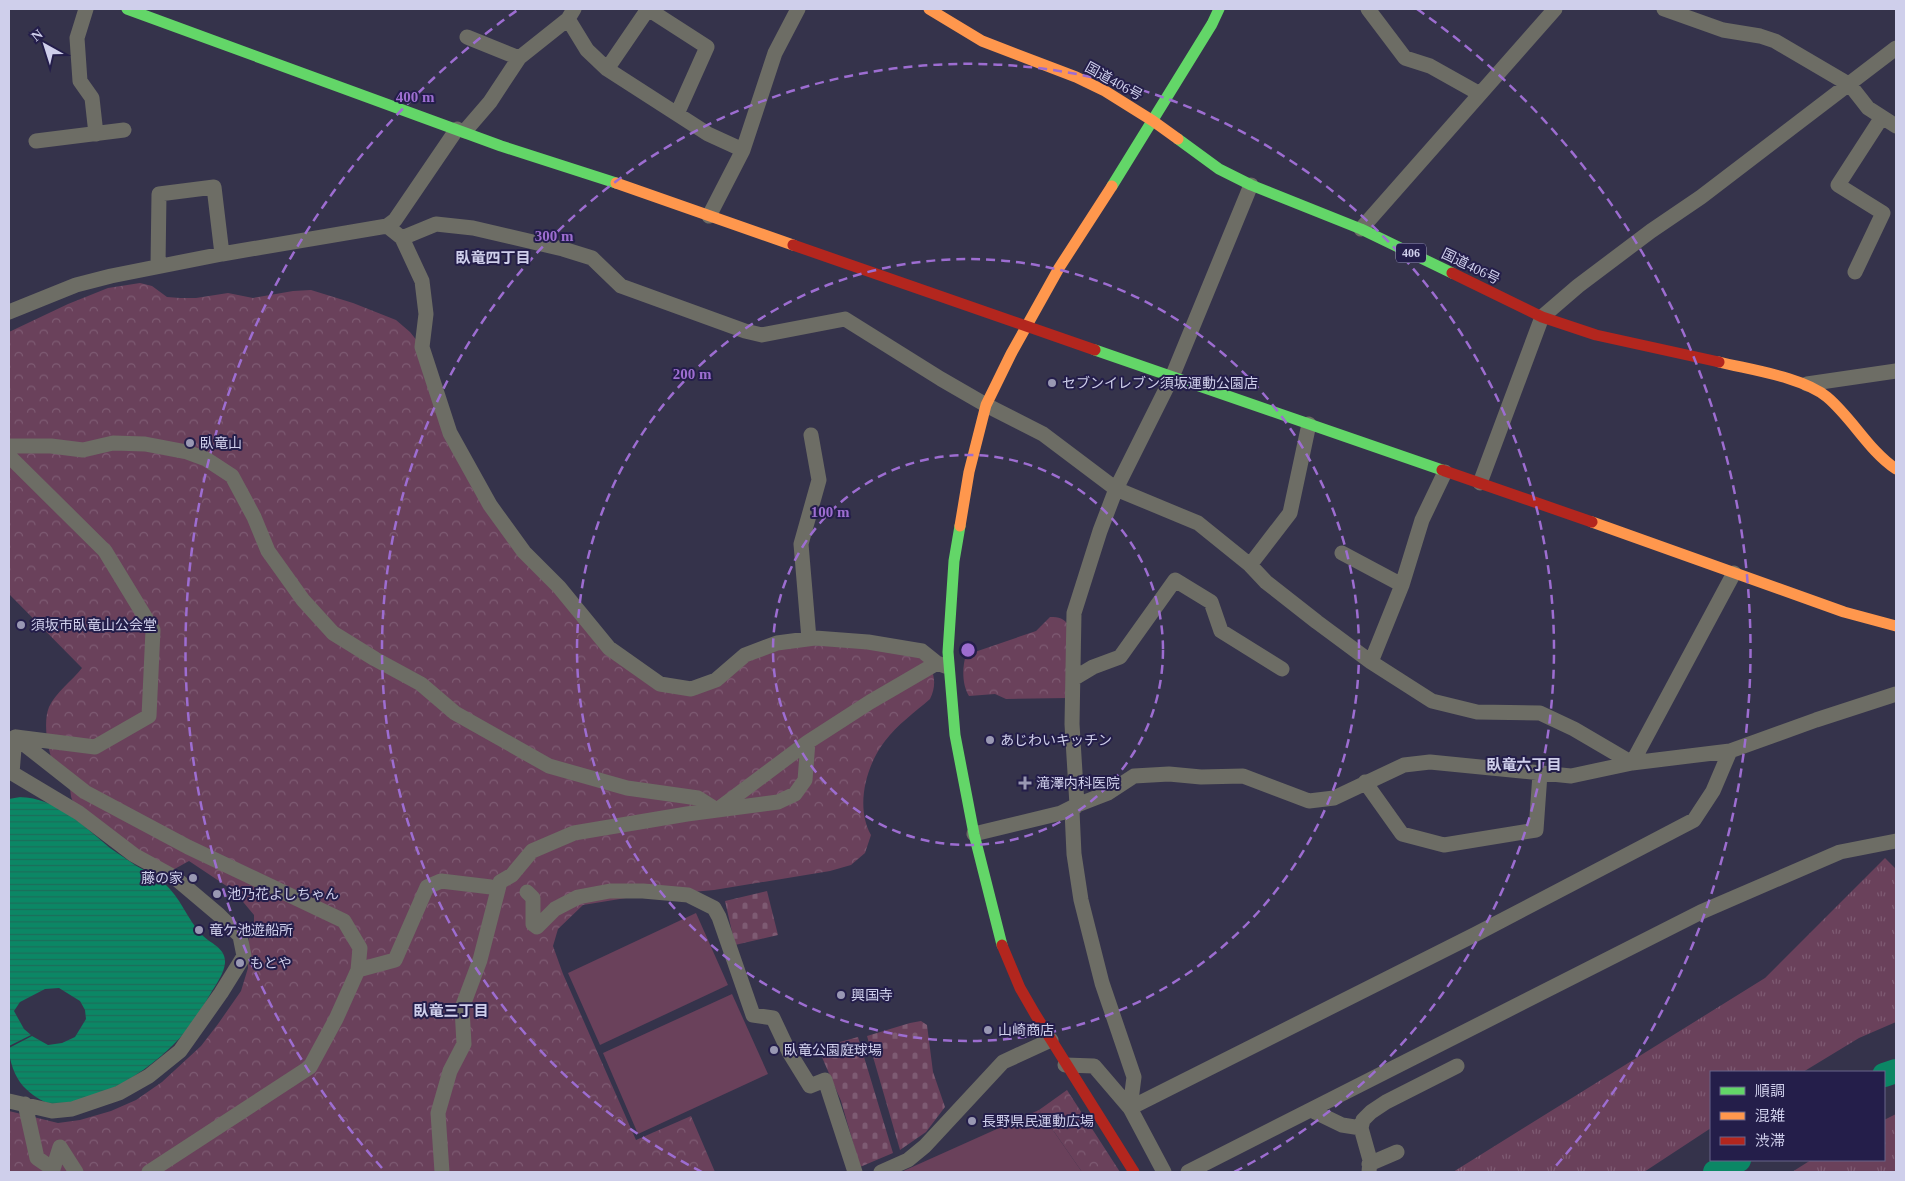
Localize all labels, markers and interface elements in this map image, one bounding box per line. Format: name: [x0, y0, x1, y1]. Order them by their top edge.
north arrow: [20, 20, 70, 70]
text: N: [28, 26, 46, 44]
street label: 国道406号: [1083, 60, 1145, 103]
text: 400 m: [396, 89, 435, 105]
text: 300 m: [535, 228, 574, 244]
road number: 406: [1396, 244, 1426, 262]
street label: 国道406号: [1439, 246, 1502, 287]
district label: 臥竜四丁目: [455, 250, 531, 266]
text: 200 m: [673, 366, 712, 382]
place label: セブンイレブン須坂運動公園店: [1062, 375, 1258, 391]
marker: セブンイレブン須坂運動公園店: [1046, 377, 1058, 389]
place label: 臥竜山: [200, 436, 242, 451]
marker: 臥竜山: [184, 437, 196, 449]
text: 100 m: [811, 504, 850, 520]
place label: 須坂市臥竜山公会堂: [31, 618, 157, 633]
marker: 須坂市臥竜山公会堂: [15, 619, 27, 631]
centre of rings: [959, 641, 977, 659]
place label: あじわいキッチン: [1000, 733, 1112, 748]
marker: あじわいキッチン: [984, 734, 996, 746]
district label: 臥竜六丁目: [1486, 757, 1562, 773]
marker: 滝澤内科医院: [1018, 776, 1032, 790]
place label: 滝澤内科医院: [1036, 776, 1120, 791]
place label: 藤の家: [141, 871, 183, 886]
marker: 藤の家: [187, 872, 199, 884]
place label: 池乃花よしちゃん: [227, 887, 339, 902]
marker: 池乃花よしちゃん: [211, 888, 223, 900]
place label: 竜ケ池遊船所: [209, 922, 293, 938]
marker: 竜ケ池遊船所: [193, 924, 205, 936]
place label: もとや: [250, 956, 292, 971]
marker: もとや: [234, 957, 246, 969]
place label: 興国寺: [851, 988, 893, 1003]
marker: 興国寺: [835, 989, 847, 1001]
district label: 臥竜三丁目: [413, 1003, 489, 1019]
place label: 山崎商店: [998, 1023, 1054, 1038]
marker: 山崎商店: [982, 1024, 994, 1036]
place label: 臥竜公園庭球場: [784, 1043, 882, 1058]
marker: 臥竜公園庭球場: [768, 1044, 780, 1056]
legend: [1710, 1071, 1885, 1161]
text: 順調: [1755, 1083, 1785, 1099]
text: 混雑: [1755, 1108, 1785, 1124]
place label: 長野県民運動広場: [982, 1114, 1094, 1129]
marker: 長野県民運動広場: [966, 1115, 978, 1127]
text: 渋滞: [1755, 1133, 1785, 1149]

